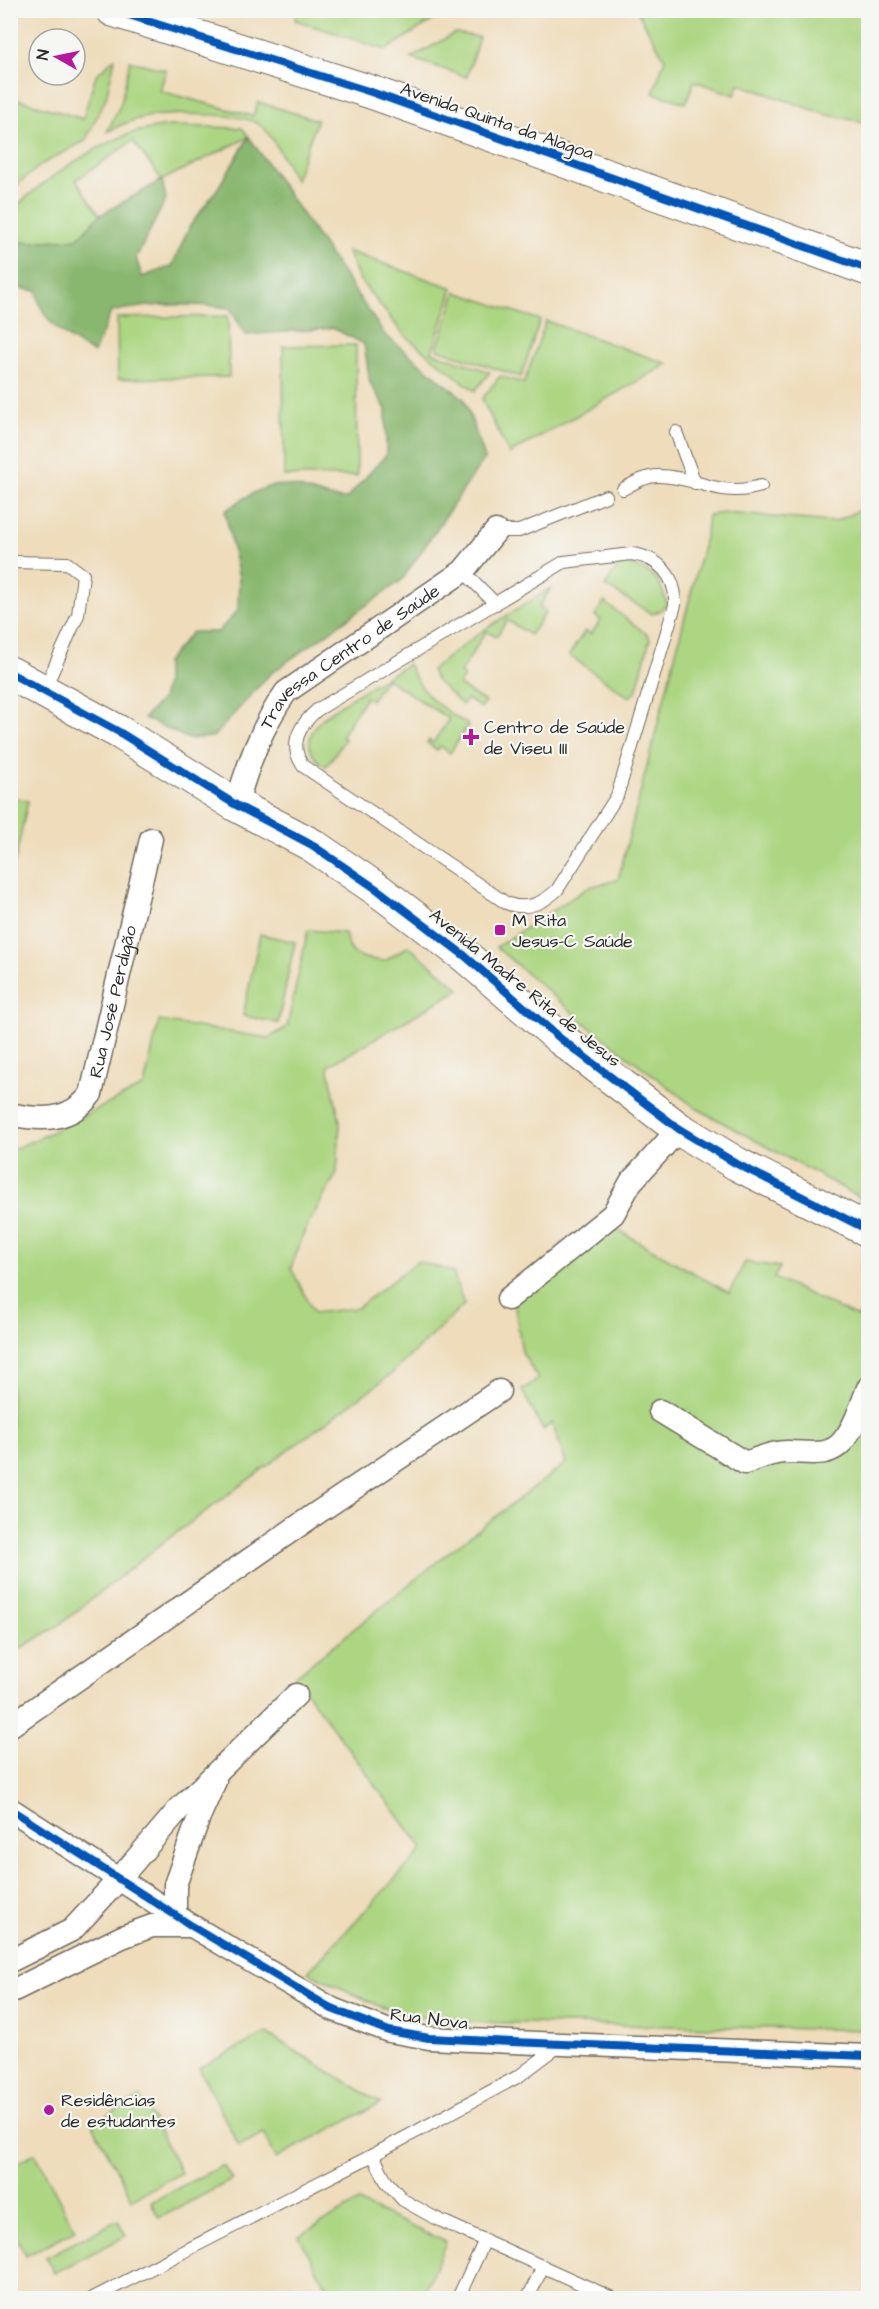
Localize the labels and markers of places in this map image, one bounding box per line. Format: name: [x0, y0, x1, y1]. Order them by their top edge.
place label: Centro de Saúde de Viseu III: [484, 715, 625, 761]
marker: Centro de Saúde de Viseu III: [462, 728, 480, 746]
place label: M Rita Jesus-C Saúde: [512, 908, 633, 954]
marker: M Rita Jesus-C Saúde: [493, 923, 507, 937]
place label: Residências de estudantes: [61, 2088, 176, 2134]
marker: Residências de estudantes: [42, 2103, 56, 2117]

